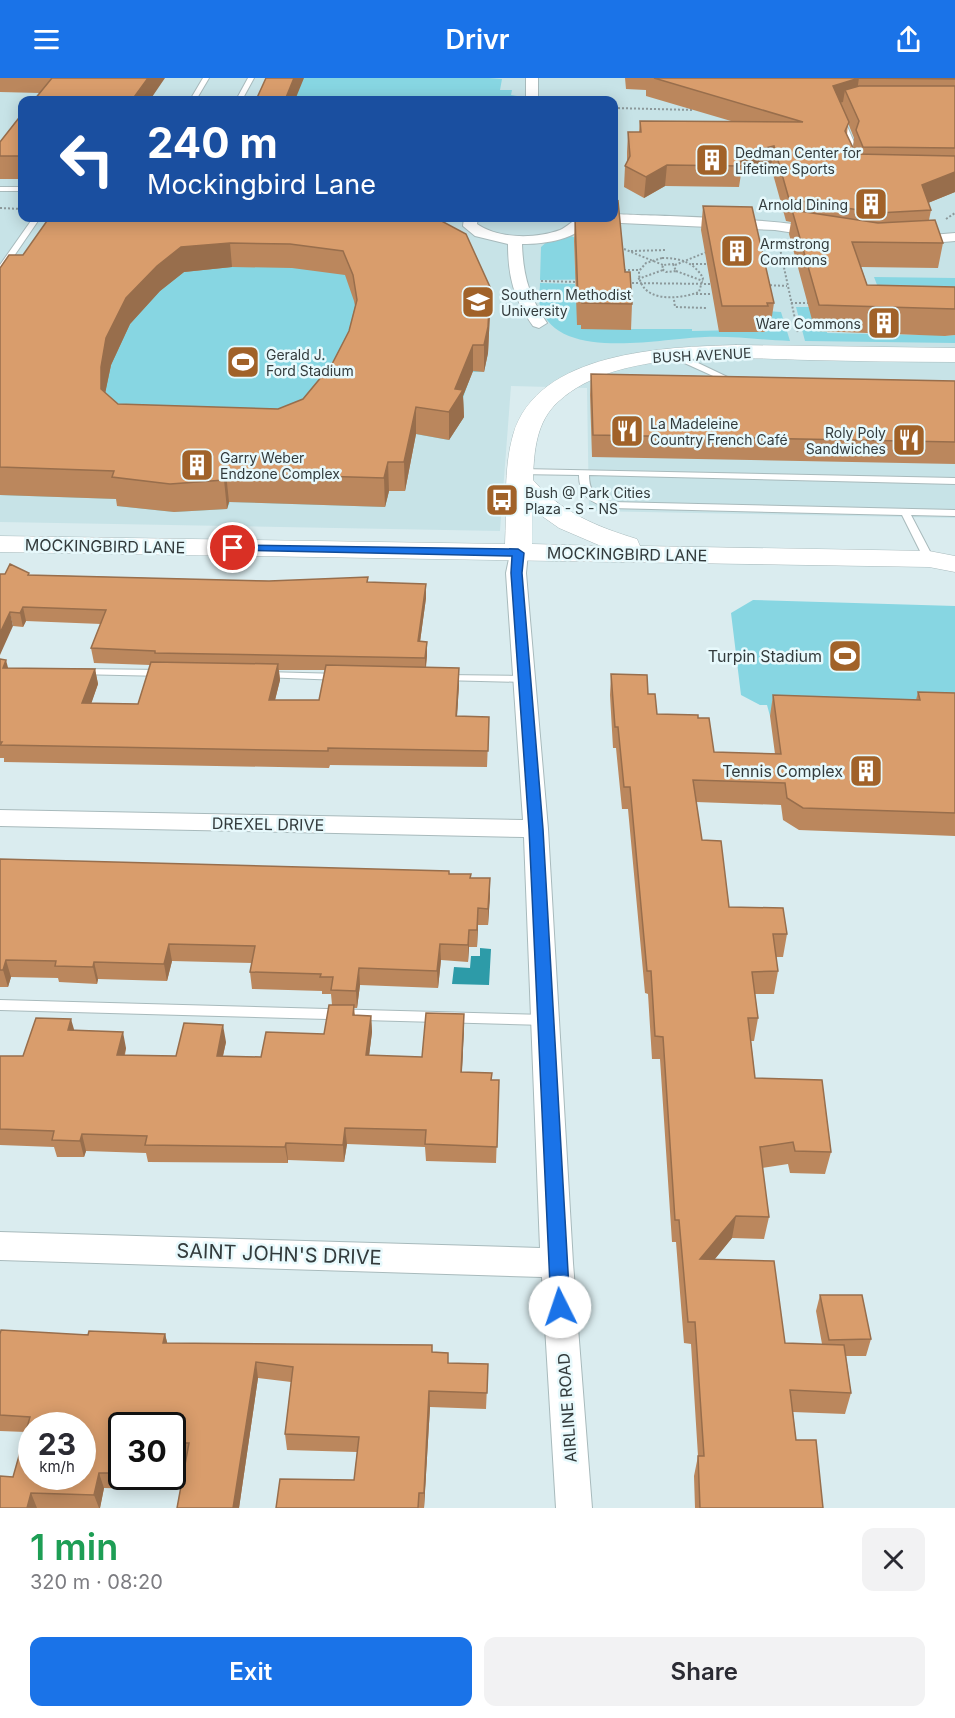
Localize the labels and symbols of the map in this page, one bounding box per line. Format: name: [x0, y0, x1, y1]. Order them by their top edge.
building icon: Dedman Center for Lifetime Sports: [694, 142, 730, 178]
place label: Dedman Center for Lifetime Sports: [735, 144, 861, 177]
building icon: Arnold Dining: [853, 186, 889, 222]
place label: Arnold Dining: [758, 196, 848, 213]
building icon: Armstrong Commons: [719, 233, 755, 269]
place label: Armstrong Commons: [760, 235, 830, 268]
school or university icon: Southern Methodist University: [460, 284, 496, 320]
place label: Southern Methodist University: [501, 286, 632, 319]
building icon: Ware Commons: [866, 305, 902, 341]
place label: Ware Commons: [756, 315, 861, 332]
sports icon: Gerald J. Ford Stadium: [225, 344, 261, 380]
street label: BUSH AVENUE: [652, 344, 752, 366]
place label: Gerald J. Ford Stadium: [266, 346, 354, 379]
restaurant icon: La Madeleine Country French Café: [609, 413, 645, 449]
place label: La Madeleine Country French Café: [650, 415, 788, 448]
restaurant icon: Roly Poly Sandwiches: [891, 422, 927, 458]
place label: Roly Poly Sandwiches: [806, 424, 886, 457]
building icon: Garry Weber Endzone Complex: [179, 447, 215, 483]
place label: Garry Weber Endzone Complex: [220, 449, 340, 482]
bus stop icon: Bush @ Park Cities Plaza - S - NS: [484, 482, 520, 518]
place label: Bush @ Park Cities Plaza - S - NS: [525, 484, 651, 517]
pin: [207, 522, 258, 573]
street label: MOCKINGBIRD LANE: [25, 535, 185, 557]
street label: MOCKINGBIRD LANE: [547, 543, 707, 565]
sports icon: Turpin Stadium: [827, 638, 863, 674]
place label: Turpin Stadium: [708, 646, 822, 666]
building icon: Tennis Complex: [848, 753, 884, 789]
place label: Tennis Complex: [722, 761, 843, 781]
street label: DREXEL DRIVE: [212, 813, 324, 835]
street label: SAINT JOHN'S DRIVE: [176, 1238, 382, 1270]
position arrow: [528, 1275, 592, 1339]
street label: AIRLINE ROAD: [553, 1353, 581, 1463]
speed limit sign: 30: [108, 1412, 186, 1490]

